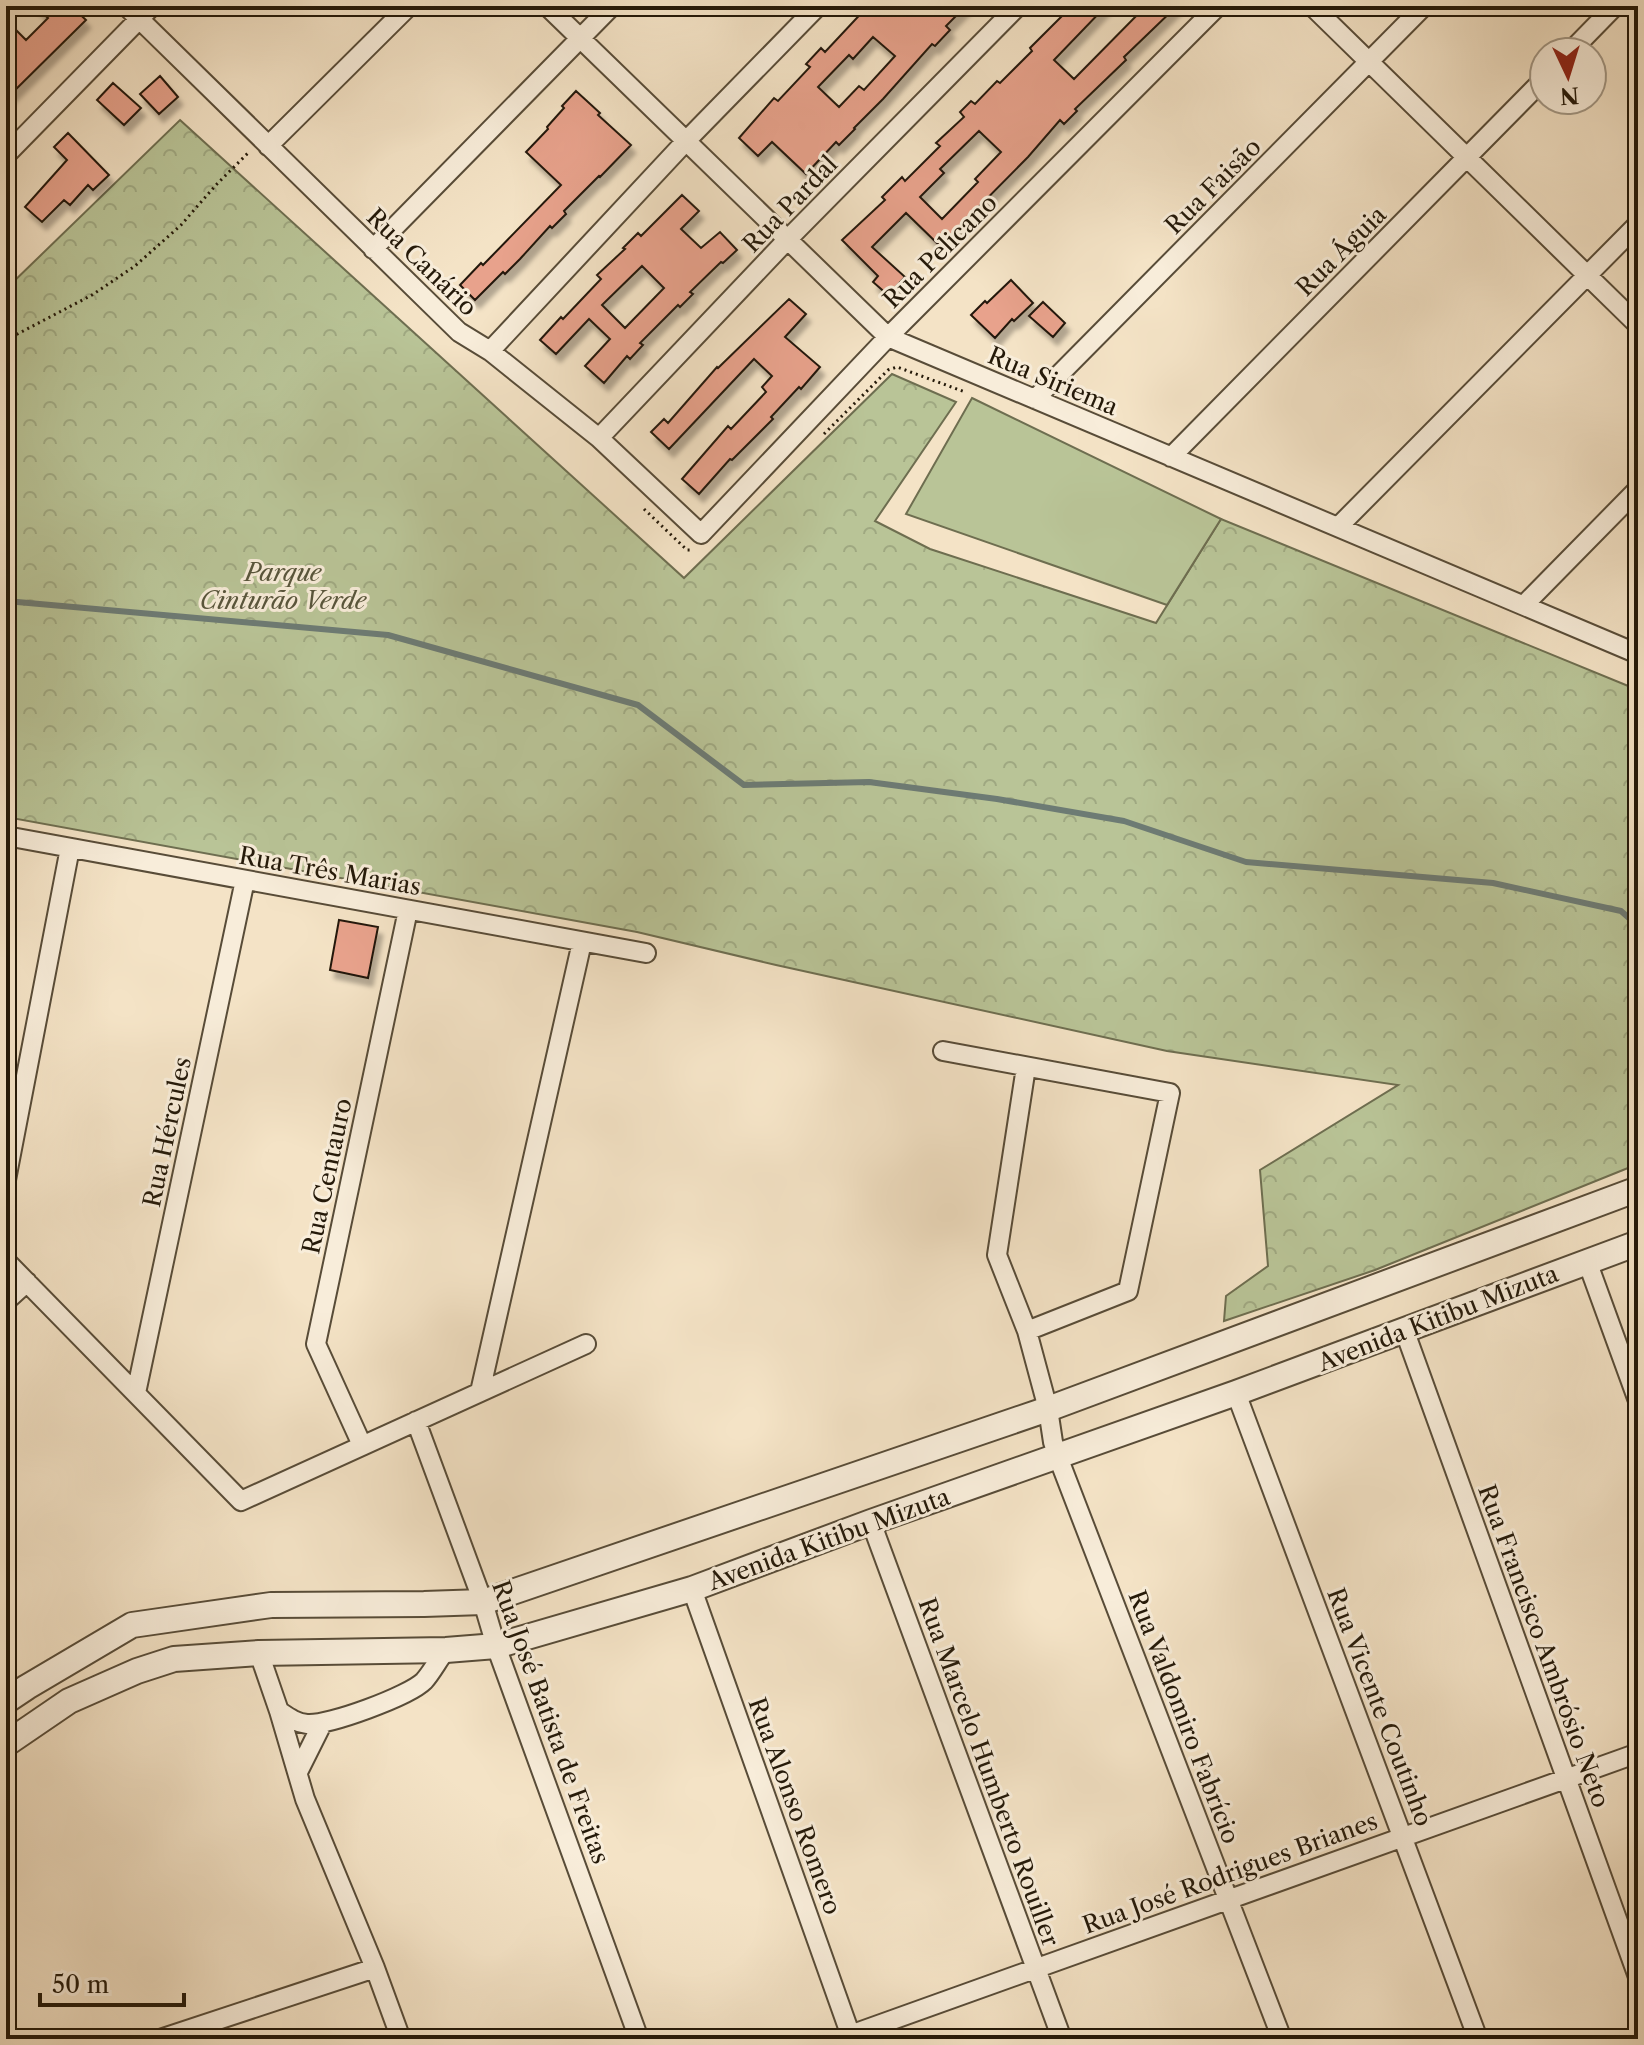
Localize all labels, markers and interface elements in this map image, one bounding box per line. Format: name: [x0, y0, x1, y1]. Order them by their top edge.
north arrow: [1528, 36, 1608, 116]
text: N: [1559, 81, 1580, 110]
street label: Rua Faisão: [1159, 132, 1267, 240]
street label: Rua Pardal: [737, 150, 843, 258]
street label: Rua Pelicano: [877, 188, 1003, 314]
street label: Rua Águia: [1290, 200, 1392, 302]
street label: Rua Canário: [361, 202, 483, 322]
street label: Rua Siriema: [984, 341, 1123, 422]
park label: Parque Cinturão Verde: [200, 558, 368, 615]
street label: Rua Três Marias: [237, 841, 423, 901]
street label: Rua Hércules: [137, 1054, 197, 1210]
street label: Rua Centauro: [296, 1095, 358, 1257]
street label: Avenida Kitibu Mizuta: [1313, 1259, 1563, 1378]
street label: Rua Francisco Ambrósio Neto: [1472, 1481, 1616, 1811]
street label: Avenida Kitibu Mizuta: [703, 1482, 954, 1597]
street label: Rua José Batista de Freitas: [486, 1576, 616, 1868]
street label: Rua Vicente Coutinho: [1321, 1584, 1439, 1830]
street label: Rua Valdomiro Fabrício: [1122, 1586, 1246, 1848]
street label: Rua Marcelo Humberto Rouiller: [912, 1594, 1066, 1950]
street label: Rua Alonso Romero: [742, 1694, 848, 1918]
street label: Rua José Rodrigues Brianes: [1079, 1806, 1381, 1940]
scale bar: [40, 1957, 184, 2007]
text: 50 m: [52, 1970, 109, 1999]

